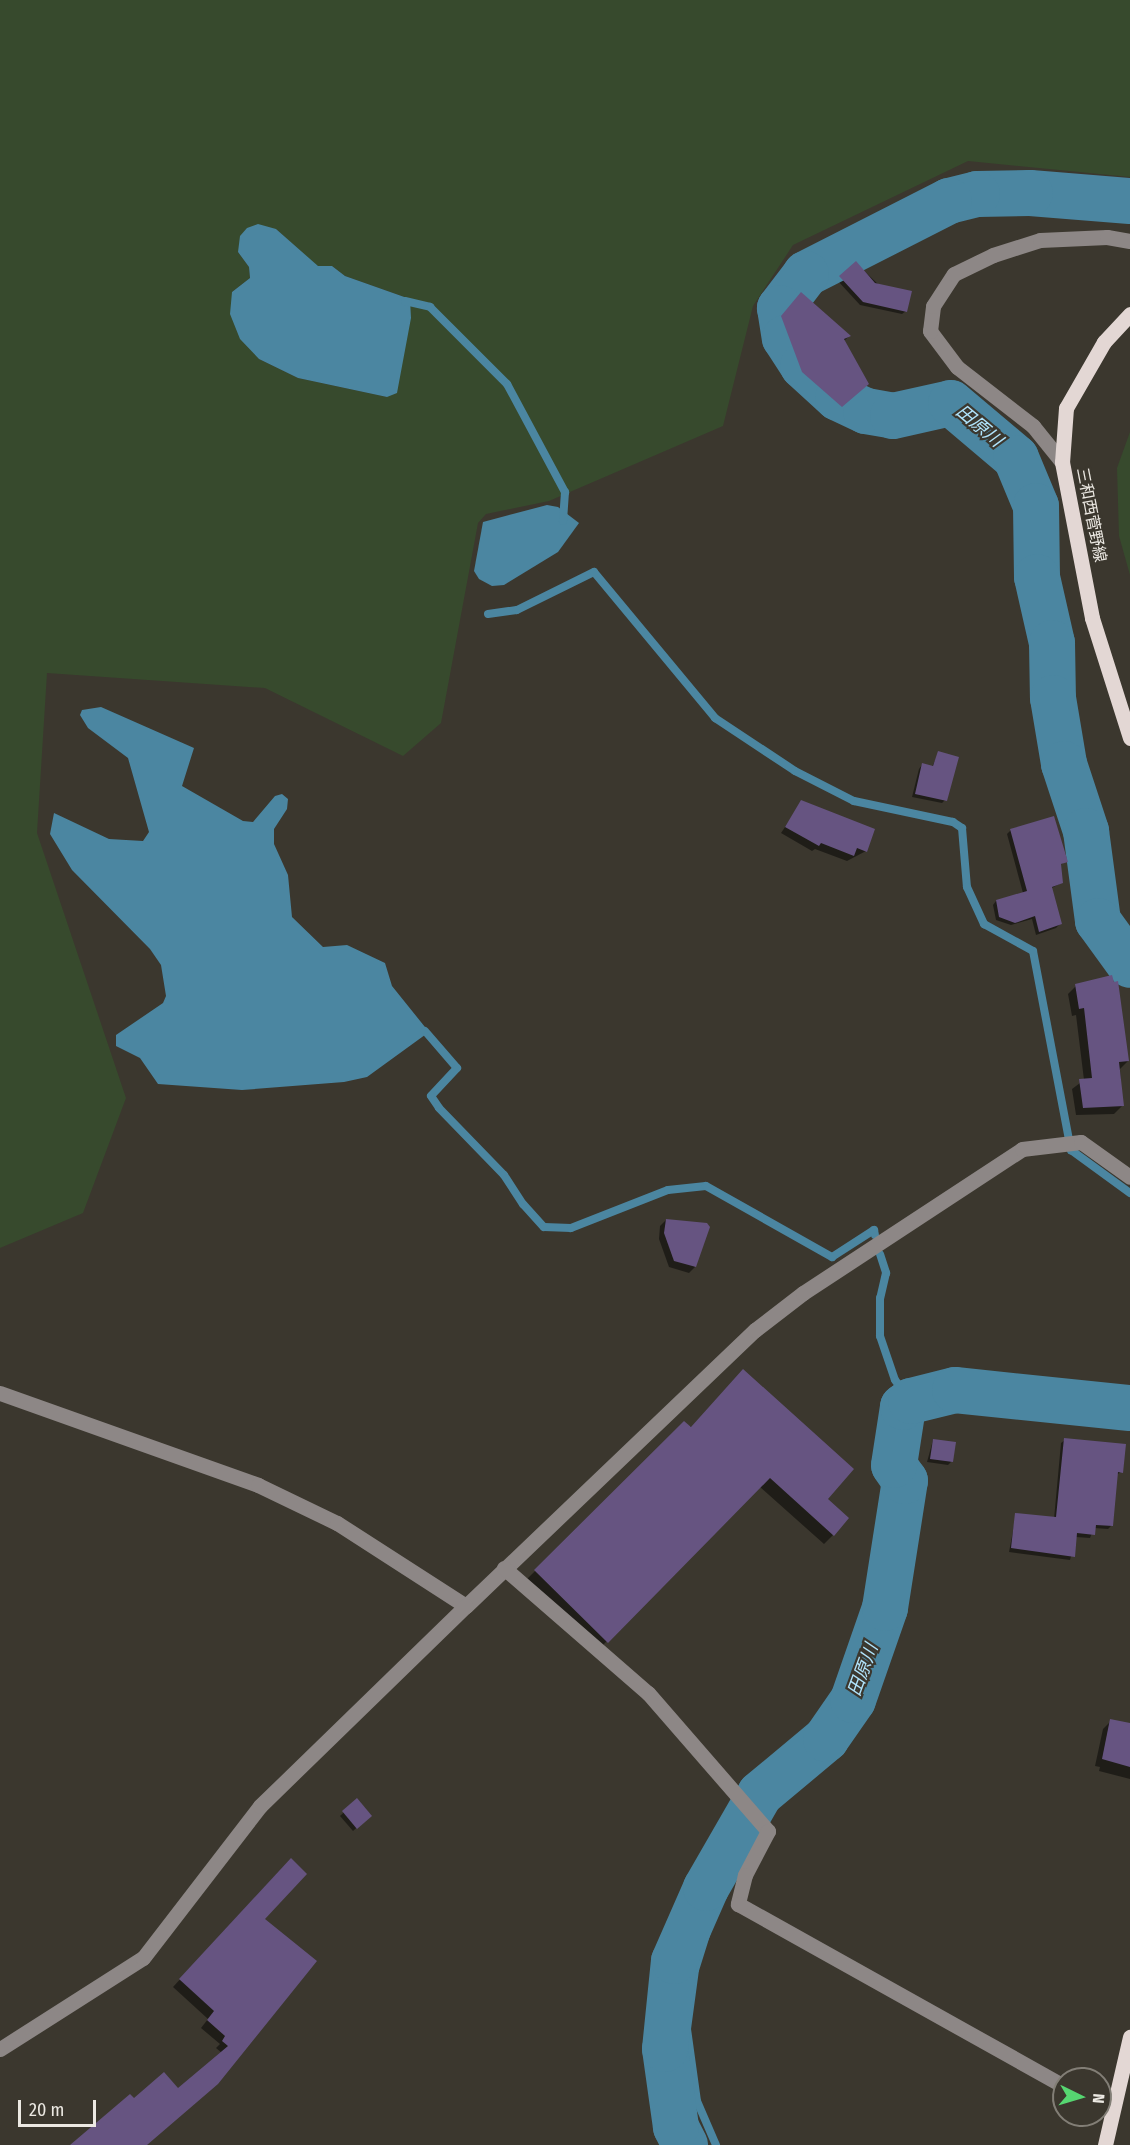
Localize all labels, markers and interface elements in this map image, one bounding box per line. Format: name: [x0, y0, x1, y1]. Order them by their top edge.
water label: 田原川: [951, 400, 1007, 452]
street label: 三和西菅野線: [1072, 466, 1110, 564]
water label: 田原川: [844, 1641, 882, 1699]
north arrow: [1052, 2067, 1112, 2127]
scale bar: [21, 2088, 99, 2126]
text: N: [1089, 2093, 1108, 2104]
text: 20 m: [29, 2099, 64, 2121]

